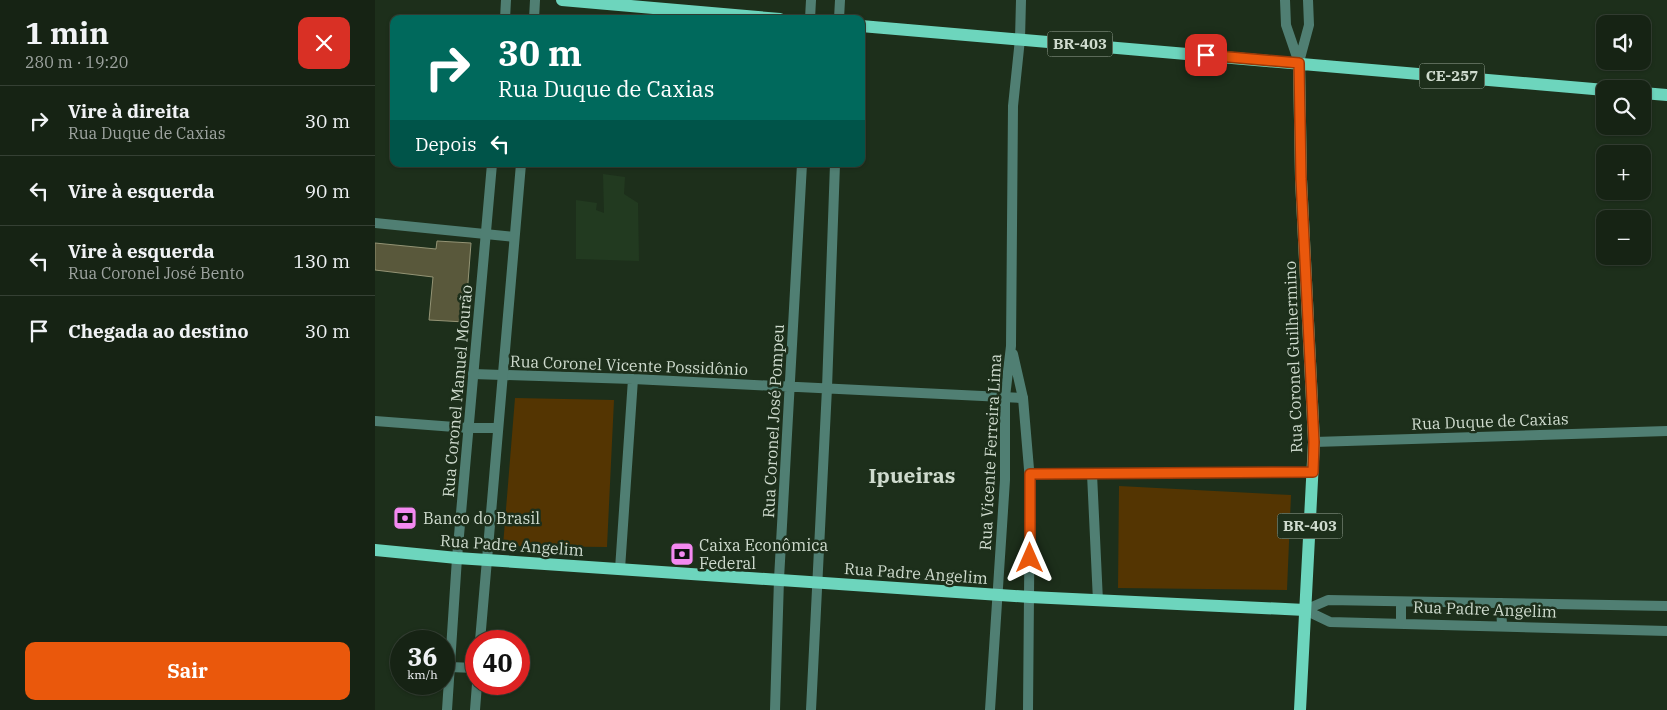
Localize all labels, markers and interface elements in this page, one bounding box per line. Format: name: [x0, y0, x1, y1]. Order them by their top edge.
text: 1 min: [25, 13, 109, 52]
map controls: [1596, 15, 1651, 265]
button: sound: [1596, 15, 1651, 70]
button: close: [298, 17, 350, 69]
text: 30 m: [498, 30, 582, 76]
road number: BR-403: [1047, 32, 1113, 56]
pin: [1185, 34, 1227, 76]
icon: right: [415, 35, 480, 100]
icon: arrive: [1192, 41, 1220, 69]
text: 280 m · 19:20: [25, 52, 128, 72]
road number: CE-257: [1419, 64, 1485, 88]
text: Rua Duque de Caxias: [498, 74, 715, 103]
button: search: [1596, 80, 1651, 135]
text: Vire à direita: [68, 99, 190, 123]
icon: right: [25, 107, 53, 135]
text: 30 m: [305, 109, 350, 133]
text: Rua Duque de Caxias: [68, 123, 226, 143]
icon: left: [486, 130, 514, 158]
text: Depois: [415, 132, 476, 156]
button: +: [1596, 145, 1651, 200]
icon: left: [25, 177, 53, 205]
text: Vire à esquerda: [68, 179, 215, 203]
text: 90 m: [305, 179, 350, 203]
button: −: [1596, 210, 1651, 265]
text: Vire à esquerda: [68, 239, 215, 263]
icon: left: [25, 247, 53, 275]
text: 130 m: [293, 249, 350, 273]
street label: Rua Coronel Guilhermino: [1280, 261, 1306, 453]
text: Rua Coronel José Bento: [68, 263, 244, 283]
street label: Rua Coronel Manuel Mourão: [438, 284, 476, 498]
icon: arrive: [25, 317, 53, 345]
text: Chegada ao destino: [68, 319, 249, 343]
text: 30 m: [305, 319, 350, 343]
street label: Rua Coronel José Pompeu: [758, 323, 788, 519]
street label: Rua Coronel Vicente Possidônio: [510, 351, 748, 379]
street label: Rua Vicente Ferreira Lima: [975, 353, 1005, 551]
street label: Rua Duque de Caxias: [1411, 408, 1569, 434]
district label: Ipueiras: [869, 461, 955, 489]
bank icon: Banco do Brasil: [392, 505, 418, 531]
place label: Banco do Brasil: [423, 508, 540, 528]
road number: BR-403: [1277, 514, 1343, 538]
street label: Rua Padre Angelim: [439, 530, 585, 560]
position arrow: [1003, 531, 1055, 583]
place label: Caixa Econômica Federal: [699, 535, 828, 573]
bank icon: Caixa Econômica Federal: [669, 541, 695, 567]
street label: Rua Padre Angelim: [843, 558, 989, 588]
street label: Rua Padre Angelim: [1413, 596, 1557, 622]
speed limit sign: 40: [465, 630, 530, 695]
text: 36: [407, 640, 438, 673]
button: Sair: [25, 642, 350, 700]
text: km/h: [407, 667, 438, 682]

